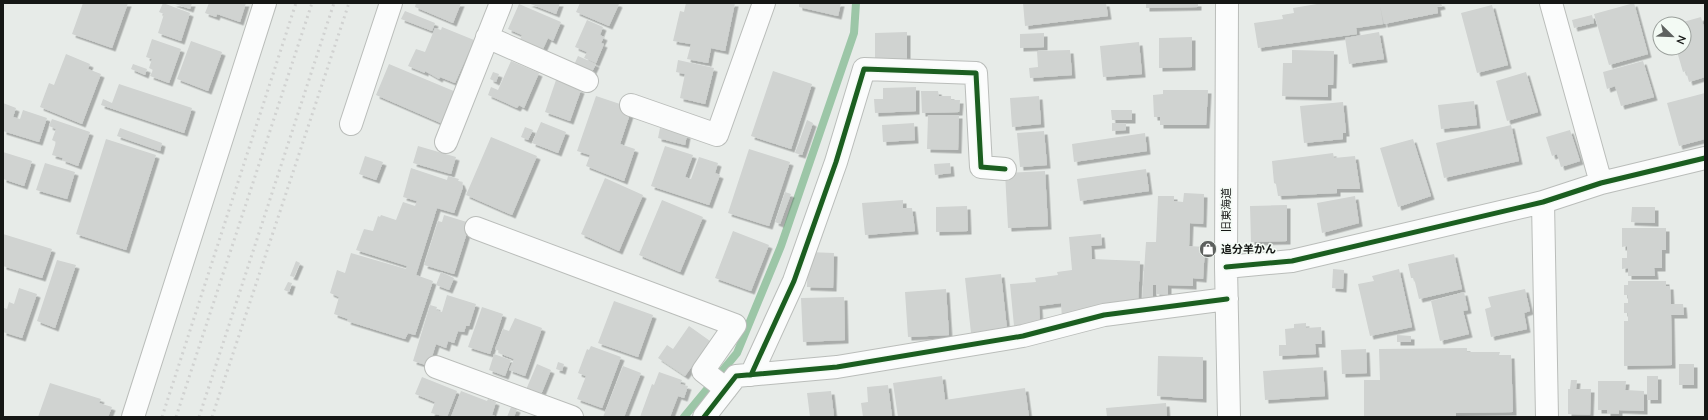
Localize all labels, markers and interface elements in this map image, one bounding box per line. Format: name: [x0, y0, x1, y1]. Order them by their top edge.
north arrow: [1652, 16, 1692, 56]
text: N: [1673, 33, 1689, 46]
street label: 旧東海道: [1219, 188, 1233, 232]
shop icon: 追分羊かん: [1198, 239, 1218, 259]
place label: 追分羊かん: [1221, 242, 1276, 256]

